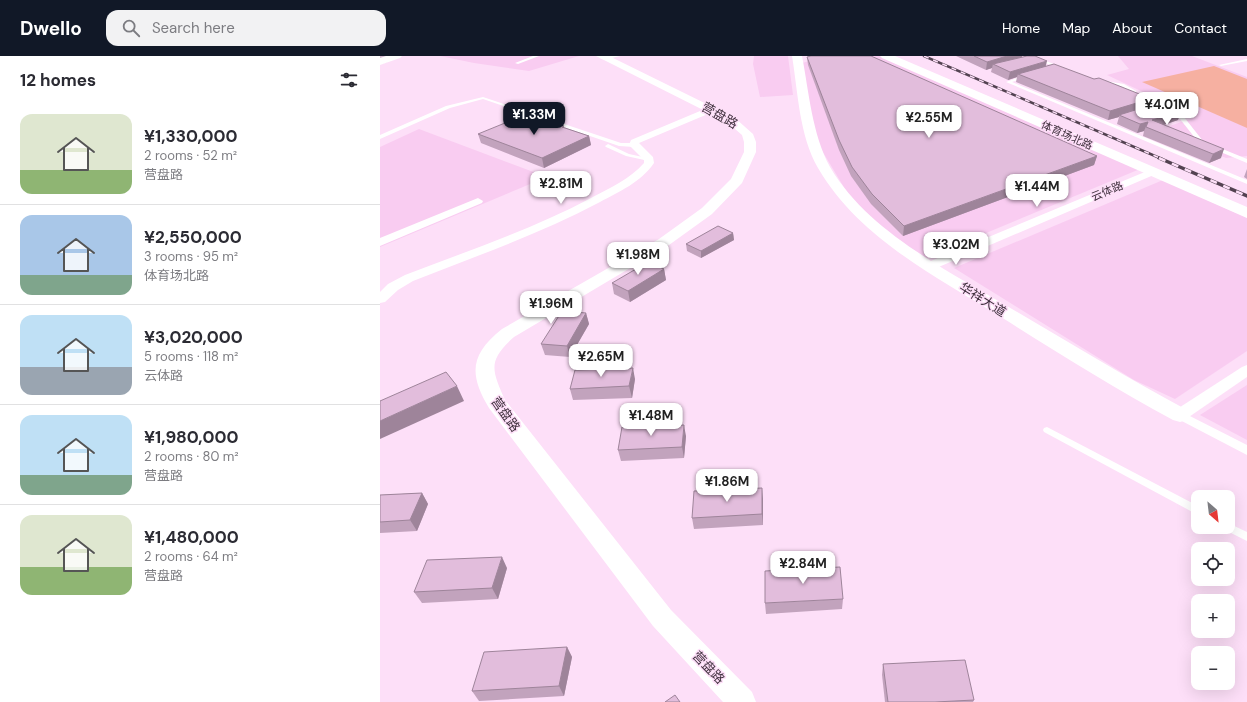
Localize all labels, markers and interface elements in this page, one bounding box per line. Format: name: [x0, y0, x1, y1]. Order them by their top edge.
search box: [106, 10, 386, 46]
text: Dwello: [20, 16, 82, 41]
icon: search: [120, 17, 142, 39]
text: Search here: [152, 18, 235, 38]
text: Home: [1002, 19, 1040, 37]
text: Map: [1062, 19, 1090, 37]
text: About: [1112, 19, 1152, 37]
text: Contact: [1174, 19, 1227, 37]
text: 12 homes: [20, 69, 96, 91]
icon: filters: [338, 69, 360, 91]
pin: ¥4.01M: [1134, 92, 1200, 126]
text: ¥4.01M: [1144, 96, 1190, 113]
street label: 营盘路: [699, 98, 741, 133]
pin: ¥1.33M: [501, 102, 567, 136]
pin: ¥2.55M: [896, 105, 962, 139]
text: ¥1.33M: [512, 106, 556, 123]
text: ¥2.55M: [906, 109, 952, 126]
street label: 体育场北路: [1039, 117, 1095, 153]
text: ¥1,330,000: [144, 125, 237, 147]
icon: home: [52, 130, 100, 178]
text: 2 rooms · 52 m²: [144, 147, 237, 164]
text: 营盘路: [144, 166, 183, 183]
pin: ¥2.81M: [528, 171, 594, 205]
pin: ¥1.44M: [1004, 174, 1070, 208]
text: ¥2.81M: [539, 175, 583, 192]
text: ¥1.44M: [1015, 178, 1059, 195]
street label: 云体路: [1089, 178, 1125, 204]
text: ¥2,550,000: [144, 226, 242, 248]
icon: home: [52, 231, 100, 279]
pin: ¥3.02M: [923, 232, 989, 266]
text: ¥3.02M: [932, 236, 980, 253]
pin: ¥1.98M: [605, 242, 671, 276]
text: ¥1.98M: [616, 246, 660, 263]
text: 3 rooms · 95 m²: [144, 248, 238, 265]
text: 体育场北路: [144, 267, 209, 284]
street label: 华祥大道: [956, 278, 1009, 320]
pin: ¥1.96M: [518, 291, 584, 325]
text: ¥1.96M: [529, 295, 573, 312]
text: ¥3,020,000: [144, 326, 243, 348]
icon: home: [52, 331, 100, 379]
pin: ¥2.65M: [568, 344, 634, 378]
text: 5 rooms · 118 m²: [144, 348, 238, 365]
text: ¥2.65M: [578, 348, 624, 365]
text: 云体路: [144, 367, 183, 384]
street label: 营盘路: [487, 393, 524, 435]
pin: ¥1.48M: [618, 403, 684, 437]
text: ¥1.48M: [629, 407, 673, 424]
text: ¥1,980,000: [144, 426, 238, 448]
icon: home: [52, 431, 100, 479]
text: 2 rooms · 80 m²: [144, 448, 239, 465]
text: 营盘路: [144, 467, 183, 484]
pin: ¥1.86M: [694, 469, 760, 503]
text: ¥1.86M: [705, 473, 749, 490]
north arrow: [1191, 490, 1235, 534]
map controls: [1191, 490, 1235, 690]
text: ¥1,480,000: [144, 526, 239, 548]
icon: home: [52, 531, 100, 579]
button: locate: [1191, 542, 1235, 586]
text: 2 rooms · 64 m²: [144, 548, 238, 565]
pin: ¥2.84M: [770, 551, 836, 585]
text: ¥2.84M: [779, 555, 827, 572]
text: 营盘路: [144, 567, 183, 584]
button: +: [1191, 594, 1235, 638]
button: −: [1191, 646, 1235, 690]
street label: 营盘路: [689, 647, 728, 687]

